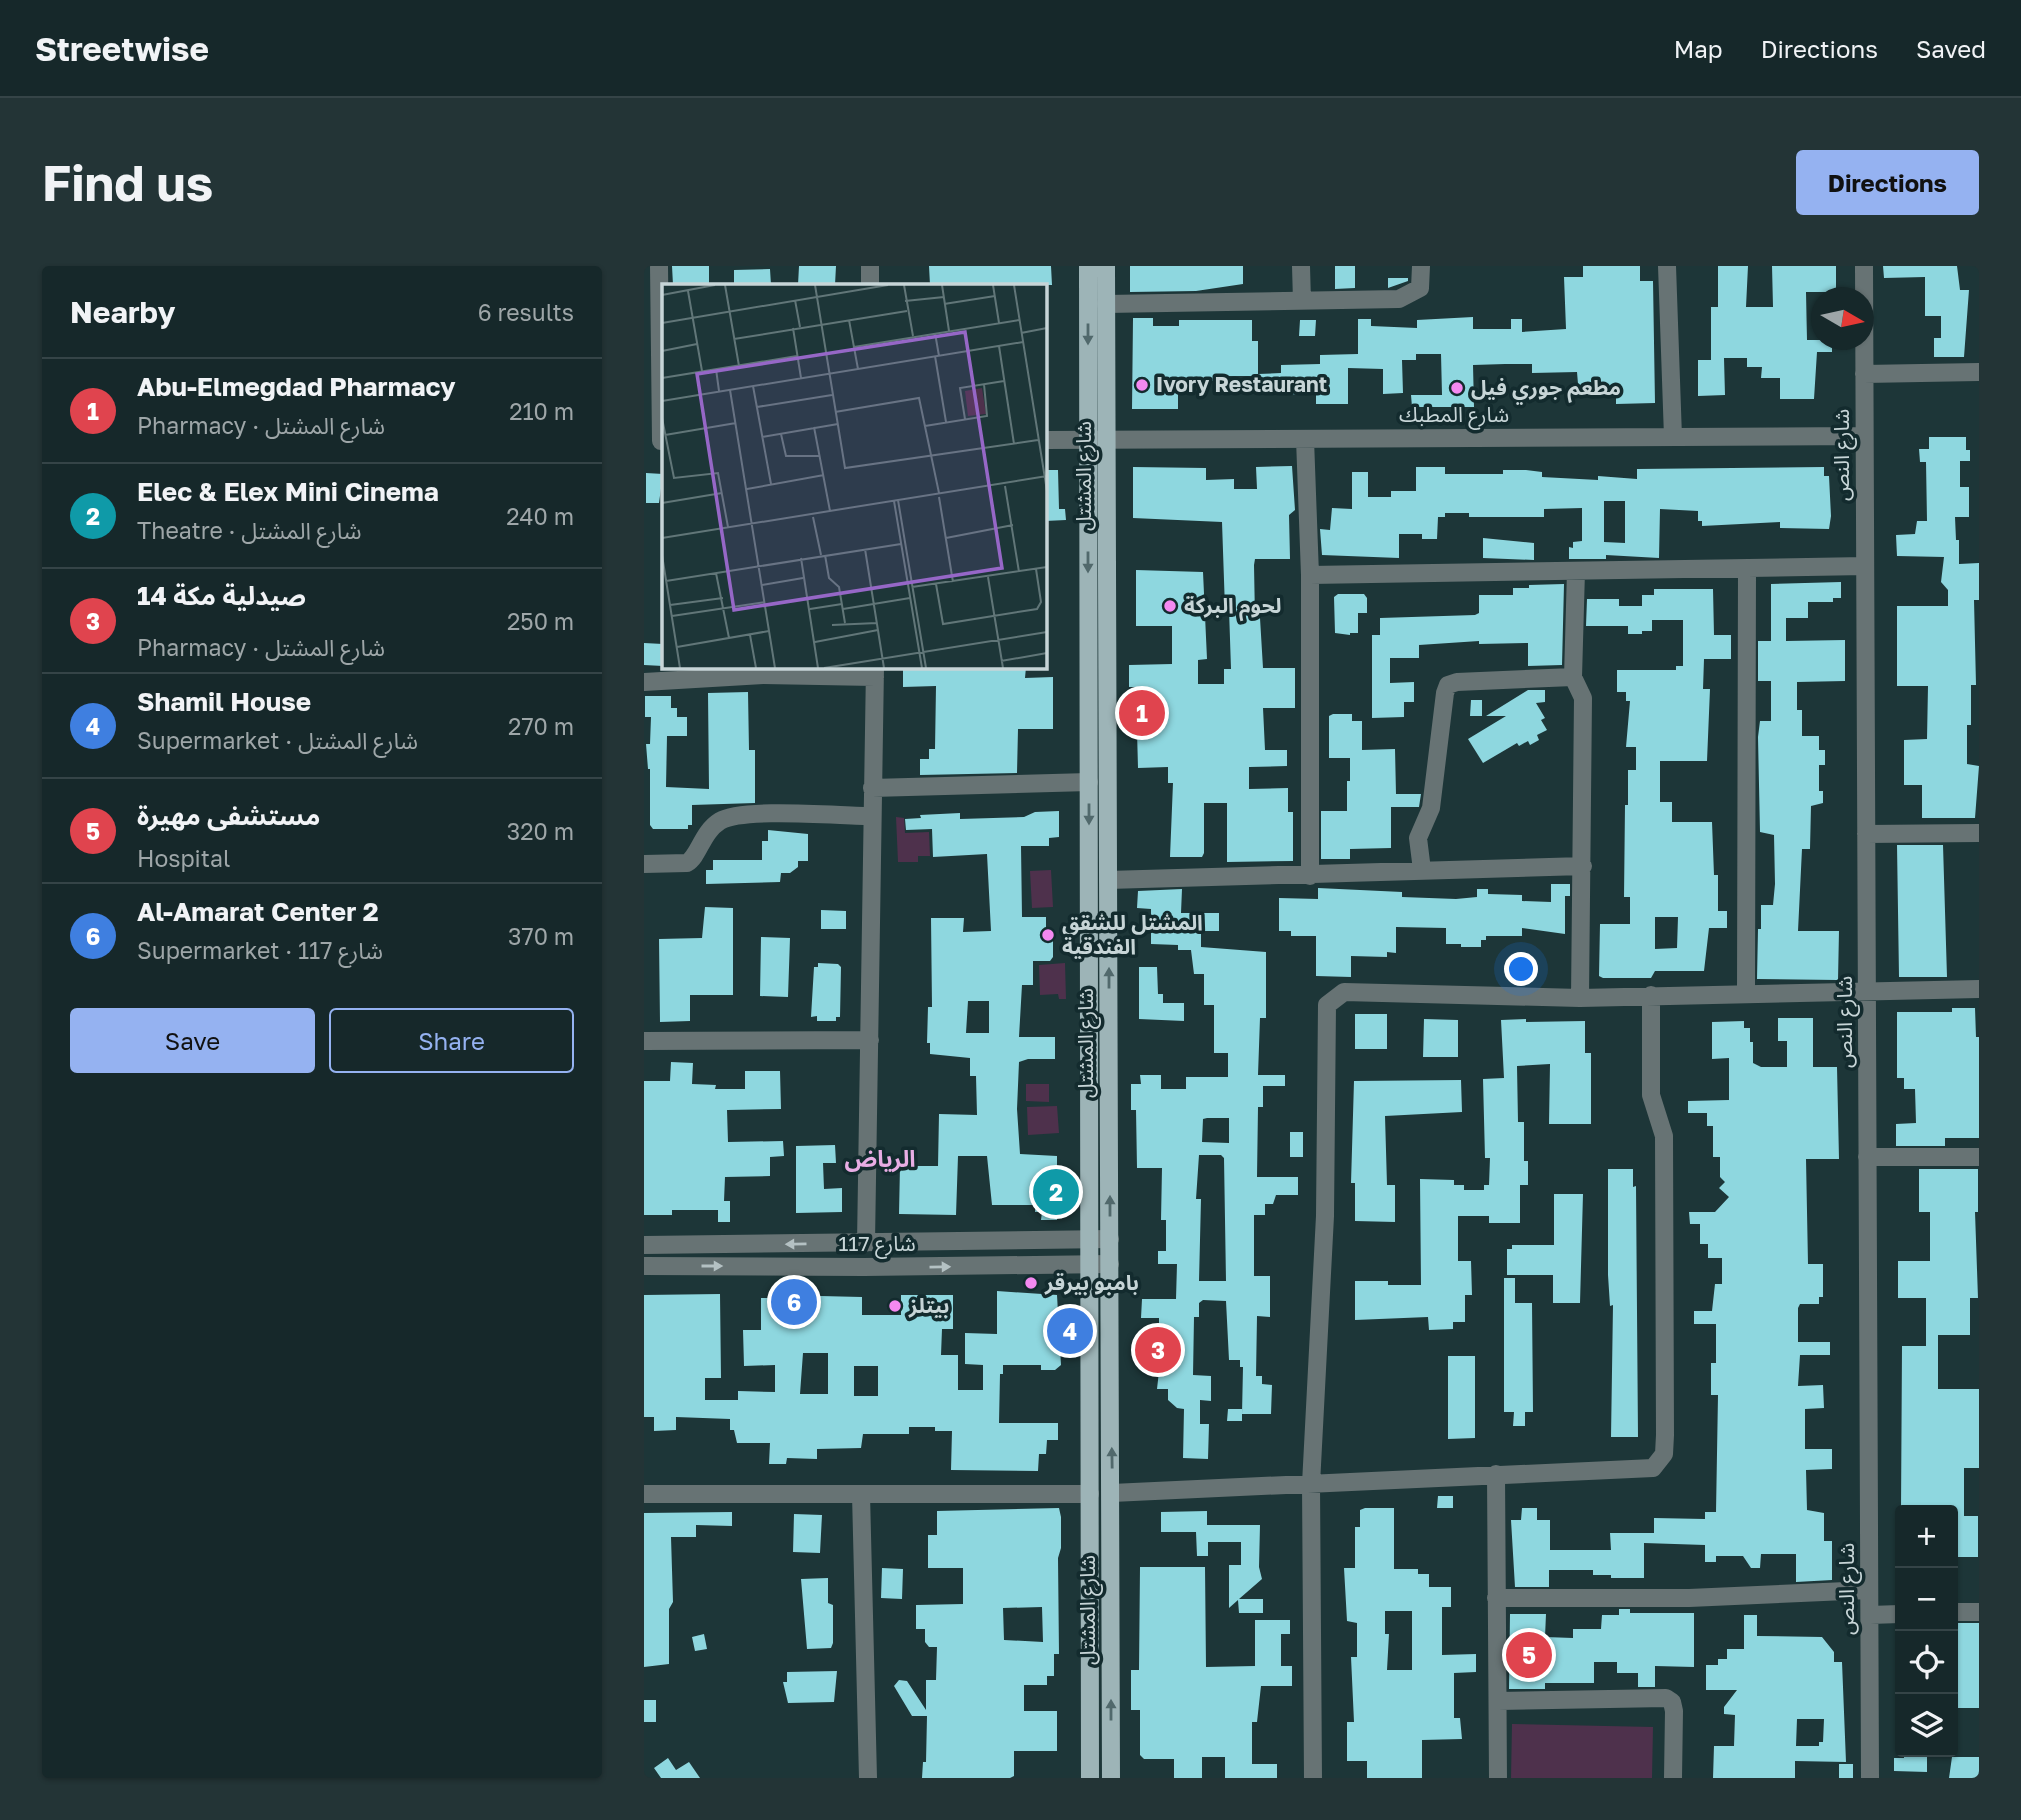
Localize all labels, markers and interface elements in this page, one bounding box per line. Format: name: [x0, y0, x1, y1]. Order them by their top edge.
text: Streetwise: [35, 29, 209, 68]
text: Map: [1674, 34, 1723, 63]
text: Directions: [1761, 34, 1878, 63]
text: Saved: [1916, 34, 1986, 63]
button: Directions: [1796, 150, 1979, 215]
text: Find us: [42, 153, 213, 212]
inset map: [662, 284, 1046, 668]
north arrow: [1811, 287, 1874, 350]
text: Nearby: [70, 294, 175, 330]
text: 6 results: [478, 298, 574, 326]
one-way arrow: [1082, 323, 1094, 345]
text: Abu-Elmegdad Pharmacy: [137, 371, 456, 402]
place label: Ivory Restaurant: [1156, 371, 1327, 397]
place label: مطعم جوري فيل: [1471, 374, 1621, 405]
marker: Ivory Restaurant: [1134, 377, 1150, 393]
marker: مطعم جوري فيل: [1449, 380, 1465, 396]
text: 1: [87, 397, 99, 425]
text: 210 m: [509, 397, 574, 425]
street label: شارع المطبك: [1399, 401, 1509, 430]
street label: شارع النص: [1828, 409, 1857, 501]
text: Pharmacy · شارع المشتل: [137, 411, 385, 439]
street label: شارع المشتل: [1070, 421, 1099, 531]
text: Elec & Elex Mini Cinema: [137, 476, 439, 507]
text: 2: [86, 502, 100, 530]
text: 240 m: [506, 502, 574, 530]
text: Theatre · شارع المشتل: [137, 516, 361, 544]
one-way arrow: [1082, 551, 1094, 573]
text: صيدلية مكة 14: [137, 580, 306, 611]
place label: لحوم البركة: [1184, 592, 1282, 622]
marker: لحوم البركة: [1162, 598, 1178, 614]
text: 3: [86, 607, 100, 635]
text: 250 m: [507, 607, 574, 635]
text: Pharmacy · شارع المشتل: [137, 633, 385, 661]
text: Shamil House: [137, 686, 311, 717]
pin: 1: [1119, 687, 1165, 739]
text: 4: [86, 712, 100, 740]
text: 270 m: [508, 712, 574, 740]
text: Supermarket · شارع المشتل: [137, 726, 418, 754]
text: مستشفى مهيرة: [137, 800, 320, 831]
one-way arrow: [1083, 803, 1095, 825]
text: 5: [86, 817, 100, 845]
text: 320 m: [507, 817, 574, 845]
text: Hospital: [137, 844, 230, 872]
text: Al-Amarat Center 2: [137, 896, 379, 927]
place label: المشتل للشقق الفندقية: [1062, 909, 1203, 959]
text: 6: [86, 922, 100, 950]
text: 370 m: [508, 922, 574, 950]
marker: المشتل للشقق الفندقية: [1040, 927, 1056, 943]
text: Supermarket · شارع 117: [137, 936, 383, 964]
your location: [1504, 952, 1538, 986]
one-way arrow: [1103, 967, 1114, 989]
street label: شارع النص: [1831, 976, 1860, 1068]
street label: شارع المشتل: [1072, 988, 1101, 1098]
button: Save: [70, 1008, 315, 1073]
button: Share: [329, 1008, 574, 1073]
district label: الرياض: [844, 1144, 916, 1173]
pin: 2: [1033, 1166, 1079, 1218]
one-way arrow: [1104, 1195, 1115, 1217]
street label: شارع 117: [838, 1230, 916, 1259]
one-way arrow: [785, 1238, 807, 1250]
one-way arrow: [701, 1260, 723, 1272]
one-way arrow: [929, 1261, 951, 1273]
place label: بامبو بيرقر: [1044, 1269, 1139, 1295]
marker: بامبو بيرقر: [1023, 1275, 1039, 1291]
pin: 6: [771, 1276, 817, 1328]
place label: بيتلز: [908, 1292, 950, 1318]
marker: بيتلز: [887, 1298, 903, 1314]
pin: 4: [1047, 1305, 1093, 1357]
pin: 3: [1135, 1324, 1181, 1376]
one-way arrow: [1106, 1447, 1118, 1469]
map controls: [1895, 1505, 1958, 1757]
button: +: [1895, 1505, 1958, 1568]
street label: شارع النص: [1833, 1543, 1862, 1635]
street label: شارع المشتل: [1074, 1555, 1103, 1665]
button: −: [1895, 1568, 1958, 1631]
pin: 5: [1506, 1629, 1552, 1681]
button: locate: [1895, 1631, 1958, 1694]
button: layers: [1895, 1694, 1958, 1757]
one-way arrow: [1105, 1699, 1117, 1721]

